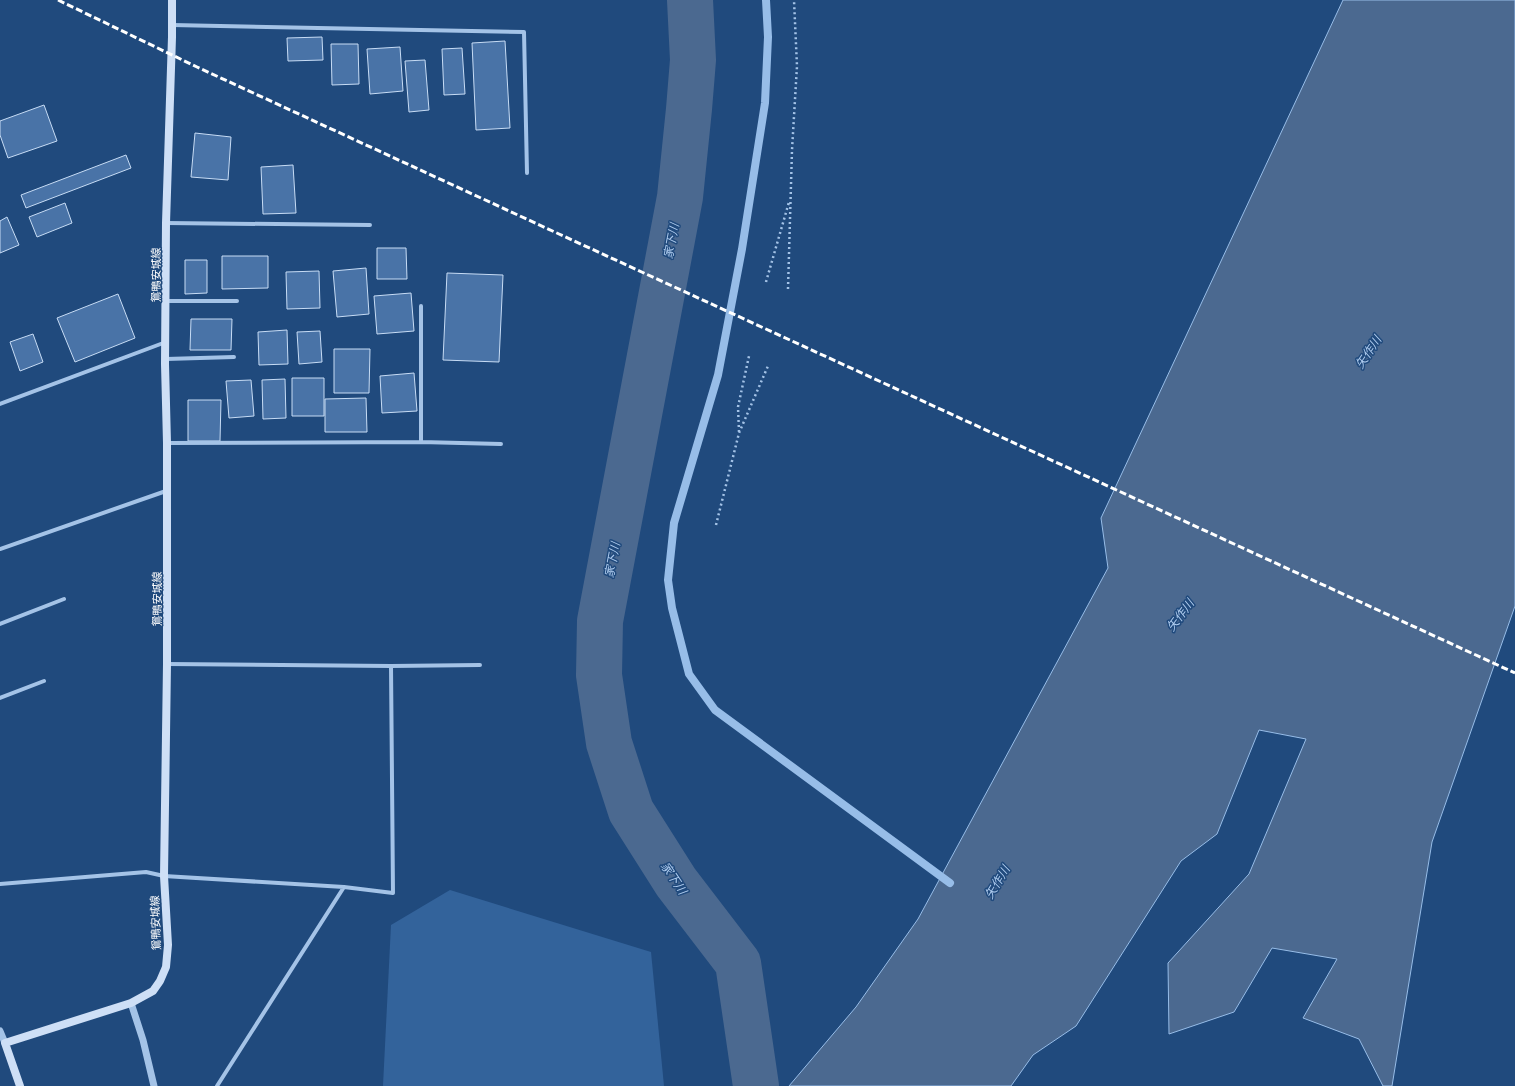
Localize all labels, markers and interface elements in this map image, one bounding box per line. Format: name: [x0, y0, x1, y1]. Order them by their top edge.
water label: 家下川: [660, 220, 682, 260]
street label: 鴛鴨安城線: [149, 248, 162, 303]
water label: 矢作川: [1352, 331, 1385, 371]
water label: 家下川: [601, 539, 623, 579]
street label: 鴛鴨安城線: [150, 572, 163, 627]
water label: 矢作川: [1163, 595, 1198, 634]
water label: 家下川: [658, 859, 691, 899]
water label: 矢作川: [981, 861, 1014, 901]
street label: 鴛鴨安城線: [148, 895, 162, 951]

